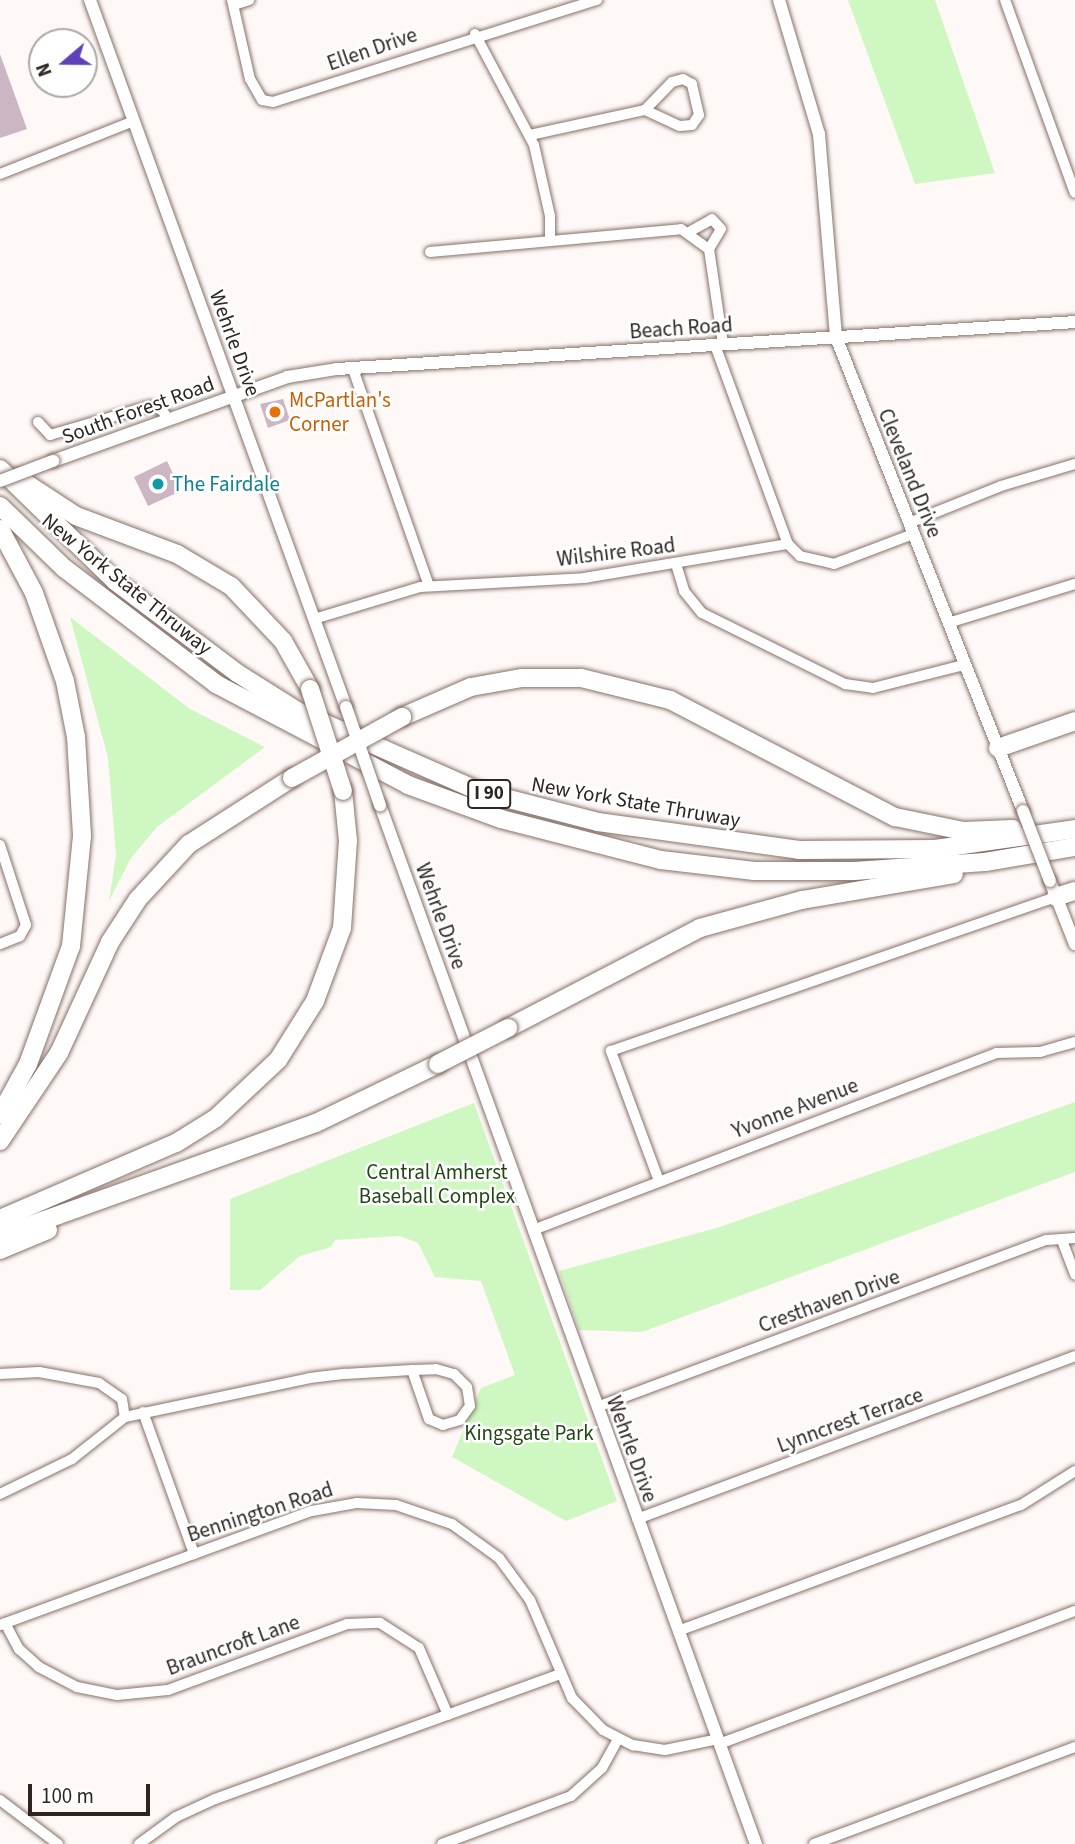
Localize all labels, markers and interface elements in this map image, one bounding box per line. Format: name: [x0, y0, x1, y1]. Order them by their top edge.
street label: Ellen Drive: [324, 22, 420, 76]
north arrow: [28, 28, 98, 98]
text: N: [30, 59, 60, 80]
street label: Wehrle Drive: [204, 286, 266, 400]
street label: Beach Road: [629, 312, 733, 344]
street label: South Forest Road: [58, 371, 218, 449]
place label: McPartlan's Corner: [289, 387, 391, 437]
marker: McPartlan's Corner: [267, 404, 283, 420]
street label: Cleveland Drive: [873, 405, 947, 541]
place label: The Fairdale: [172, 471, 280, 497]
marker: The Fairdale: [150, 476, 166, 492]
street label: New York State Thruway: [37, 508, 217, 660]
street label: Wilshire Road: [555, 532, 677, 572]
street label: New York State Thruway: [530, 771, 742, 833]
road number: I 90: [466, 778, 512, 810]
street label: Wehrle Drive: [410, 859, 472, 973]
street label: Yvonne Avenue: [728, 1072, 862, 1144]
park label: Central Amherst Baseball Complex: [359, 1159, 515, 1209]
street label: Cresthaven Drive: [755, 1264, 903, 1338]
street label: Lynncrest Terrace: [774, 1382, 926, 1458]
street label: Wehrle Drive: [601, 1392, 663, 1506]
park label: Kingsgate Park: [464, 1420, 594, 1446]
street label: Bennington Road: [184, 1477, 336, 1547]
street label: Brauncroft Lane: [163, 1609, 303, 1681]
scale bar: [32, 1770, 154, 1814]
text: 100 m: [41, 1781, 94, 1811]

